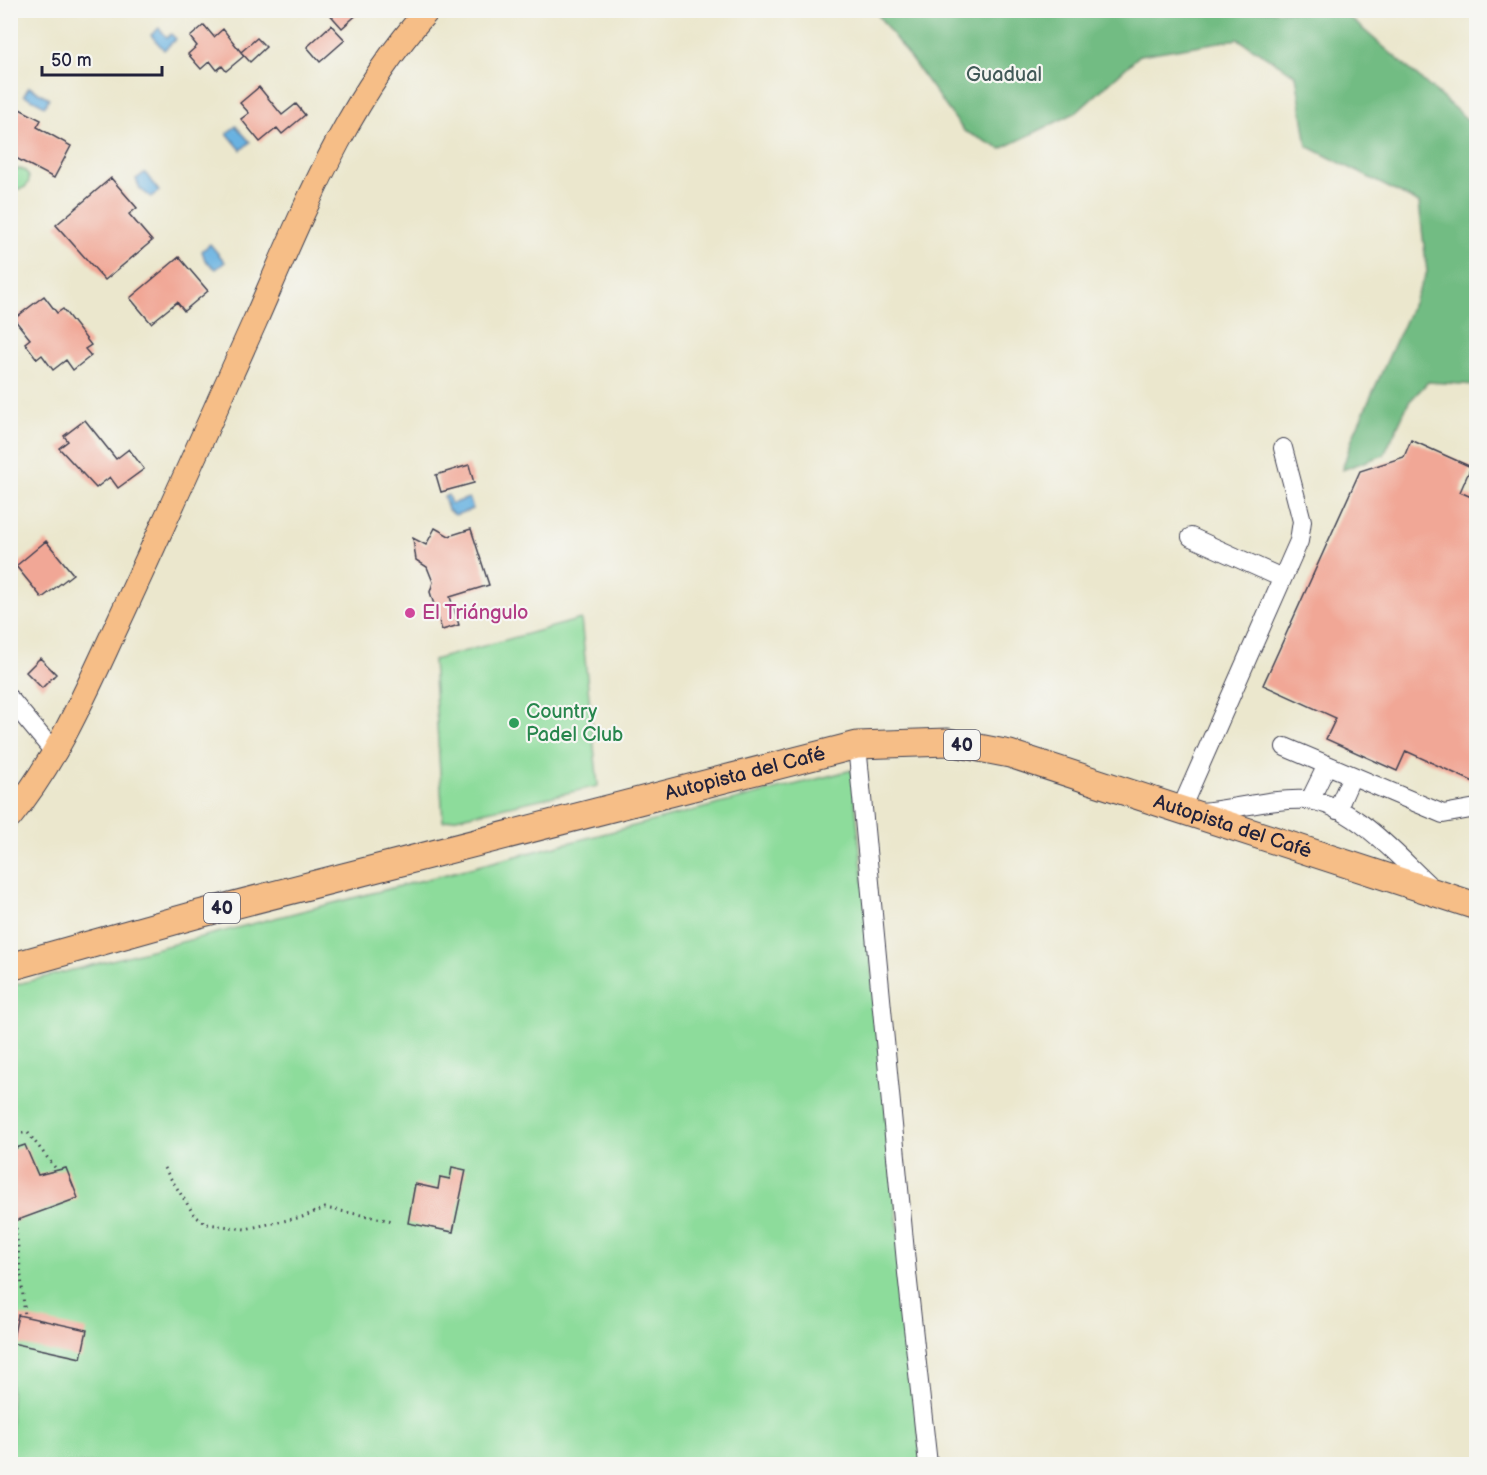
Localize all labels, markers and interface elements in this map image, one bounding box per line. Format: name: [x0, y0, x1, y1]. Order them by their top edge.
scale bar: [42, 39, 162, 77]
text: 50 m: [51, 50, 92, 71]
park label: Guadual: [966, 63, 1042, 87]
place label: El Triángulo: [422, 601, 528, 625]
marker: El Triángulo: [403, 606, 417, 620]
place label: Country Padel Club: [526, 700, 623, 747]
marker: Country Padel Club: [507, 716, 521, 730]
road number: 40: [944, 730, 980, 760]
street label: Autopista del Café: [662, 742, 828, 806]
street label: Autopista del Café: [1151, 790, 1315, 864]
road number: 40: [204, 893, 240, 923]

